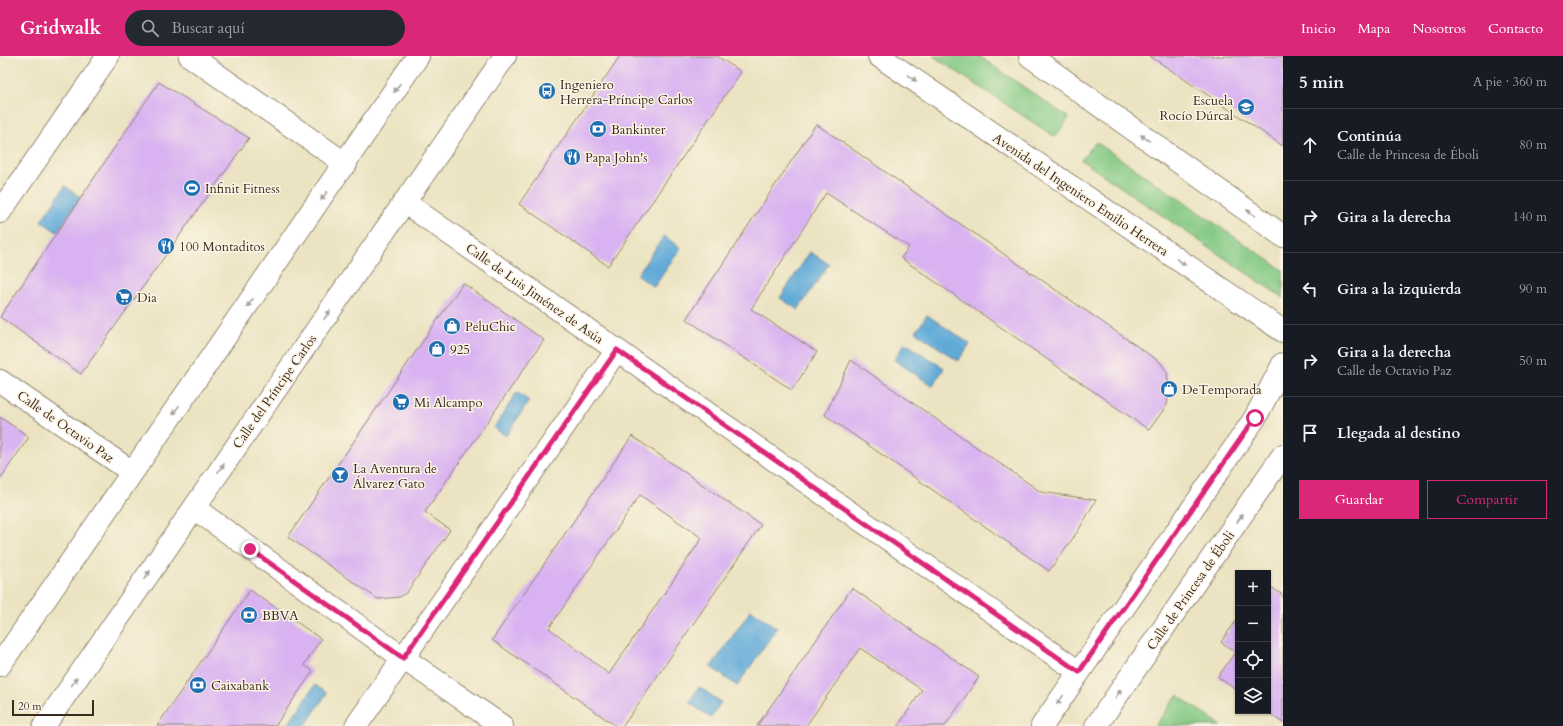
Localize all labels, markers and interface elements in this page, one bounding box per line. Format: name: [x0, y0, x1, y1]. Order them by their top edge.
search box: [125, 10, 405, 46]
text: Gridwalk: [20, 15, 101, 41]
icon: search: [139, 17, 161, 39]
text: Buscar aquí: [171, 18, 245, 38]
text: Inicio: [1301, 19, 1336, 38]
text: Mapa: [1358, 19, 1390, 38]
text: Nosotros: [1412, 19, 1466, 38]
text: Contacto: [1488, 19, 1543, 38]
text: 5 min: [1299, 71, 1344, 94]
text: A pie · 360 m: [1473, 73, 1547, 91]
one-way arrow: [906, 74, 917, 82]
place label: Ingeniero Herrera-Príncipe Carlos: [560, 76, 693, 109]
bus stop icon: Ingeniero Herrera-Príncipe Carlos: [537, 81, 557, 101]
one-way arrow: [393, 83, 400, 94]
place label: Escuela Rocío Dúrcal: [1160, 92, 1234, 125]
school or university icon: Escuela Rocío Dúrcal: [1236, 97, 1256, 117]
bank icon: Bankinter: [588, 119, 608, 139]
place label: Bankinter: [611, 121, 666, 139]
text: Continúa: [1337, 126, 1402, 146]
street label: Avenida del Ingeniero Emilio Herrera: [989, 129, 1172, 261]
one-way arrow: [1140, 134, 1150, 142]
icon: ahead: [1299, 134, 1321, 156]
text: 80 m: [1519, 136, 1547, 154]
text: Calle de Princesa de Éboli: [1337, 146, 1479, 164]
restaurant icon: Papa John's: [562, 147, 582, 167]
place label: Papa John's: [585, 149, 648, 167]
sports icon: Infinit Fitness: [182, 178, 202, 198]
place label: Infinit Fitness: [205, 180, 280, 198]
one-way arrow: [320, 191, 328, 201]
icon: right: [1299, 206, 1321, 228]
text: Gira a la derecha: [1337, 207, 1451, 227]
text: 140 m: [1513, 208, 1547, 226]
one-way arrow: [1246, 209, 1256, 217]
restaurant icon: 100 Montaditos: [156, 236, 176, 256]
place label: 100 Montaditos: [179, 238, 265, 256]
street label: Calle de Luis Jiménez de Asúa: [462, 239, 607, 349]
one-way arrow: [1176, 258, 1186, 266]
icon: left: [1299, 278, 1321, 300]
text: Gira a la izquierda: [1337, 279, 1461, 299]
text: 90 m: [1519, 280, 1547, 298]
supermarket icon: Dia: [114, 287, 134, 307]
place label: Dia: [137, 289, 157, 307]
one-way arrow: [246, 298, 254, 308]
one-way arrow: [323, 310, 331, 320]
shop icon: PeluChic: [442, 316, 462, 336]
place label: PeluChic: [465, 318, 516, 336]
street label: Calle del Príncipe Carlos: [229, 331, 321, 452]
shop icon: 925: [427, 339, 447, 359]
place label: 925: [450, 341, 470, 359]
text: Gira a la derecha: [1337, 342, 1451, 362]
icon: right: [1299, 350, 1321, 372]
text: 50 m: [1519, 352, 1547, 370]
text: Calle de Octavio Paz: [1337, 362, 1452, 380]
shop icon: DeTemporada: [1159, 379, 1179, 399]
place label: DeTemporada: [1182, 381, 1262, 399]
street label: Calle de Octavio Paz: [13, 387, 118, 467]
supermarket icon: Mi Alcampo: [391, 392, 411, 412]
place label: Mi Alcampo: [414, 394, 482, 412]
one-way arrow: [172, 404, 180, 415]
route start: [1246, 409, 1264, 427]
icon: arrive: [1299, 422, 1321, 444]
text: Llegada al destino: [1337, 423, 1460, 443]
place label: La Aventura de Álvarez Gato: [353, 460, 437, 493]
one-way arrow: [217, 463, 225, 473]
bar icon: La Aventura de Álvarez Gato: [330, 465, 350, 485]
button: Guardar: [1299, 480, 1419, 519]
button: Compartir: [1427, 480, 1547, 519]
one-way arrow: [1236, 512, 1244, 523]
street label: Calle de Princesa de Éboli: [1143, 527, 1239, 654]
route end: [241, 540, 259, 558]
one-way arrow: [143, 570, 151, 580]
map controls: [1235, 570, 1271, 714]
button: +: [1235, 570, 1271, 606]
bank icon: BBVA: [239, 605, 259, 625]
button: −: [1235, 606, 1271, 642]
place label: BBVA: [262, 607, 299, 625]
button: locate: [1235, 642, 1271, 678]
bank icon: Caixabank: [188, 675, 208, 695]
one-way arrow: [70, 677, 78, 688]
place label: Caixabank: [211, 677, 269, 695]
button: layers: [1235, 678, 1271, 714]
one-way arrow: [1114, 689, 1122, 699]
one-way arrow: [1056, 694, 1064, 705]
scale bar: [12, 698, 94, 717]
text: 20 m: [18, 699, 42, 714]

